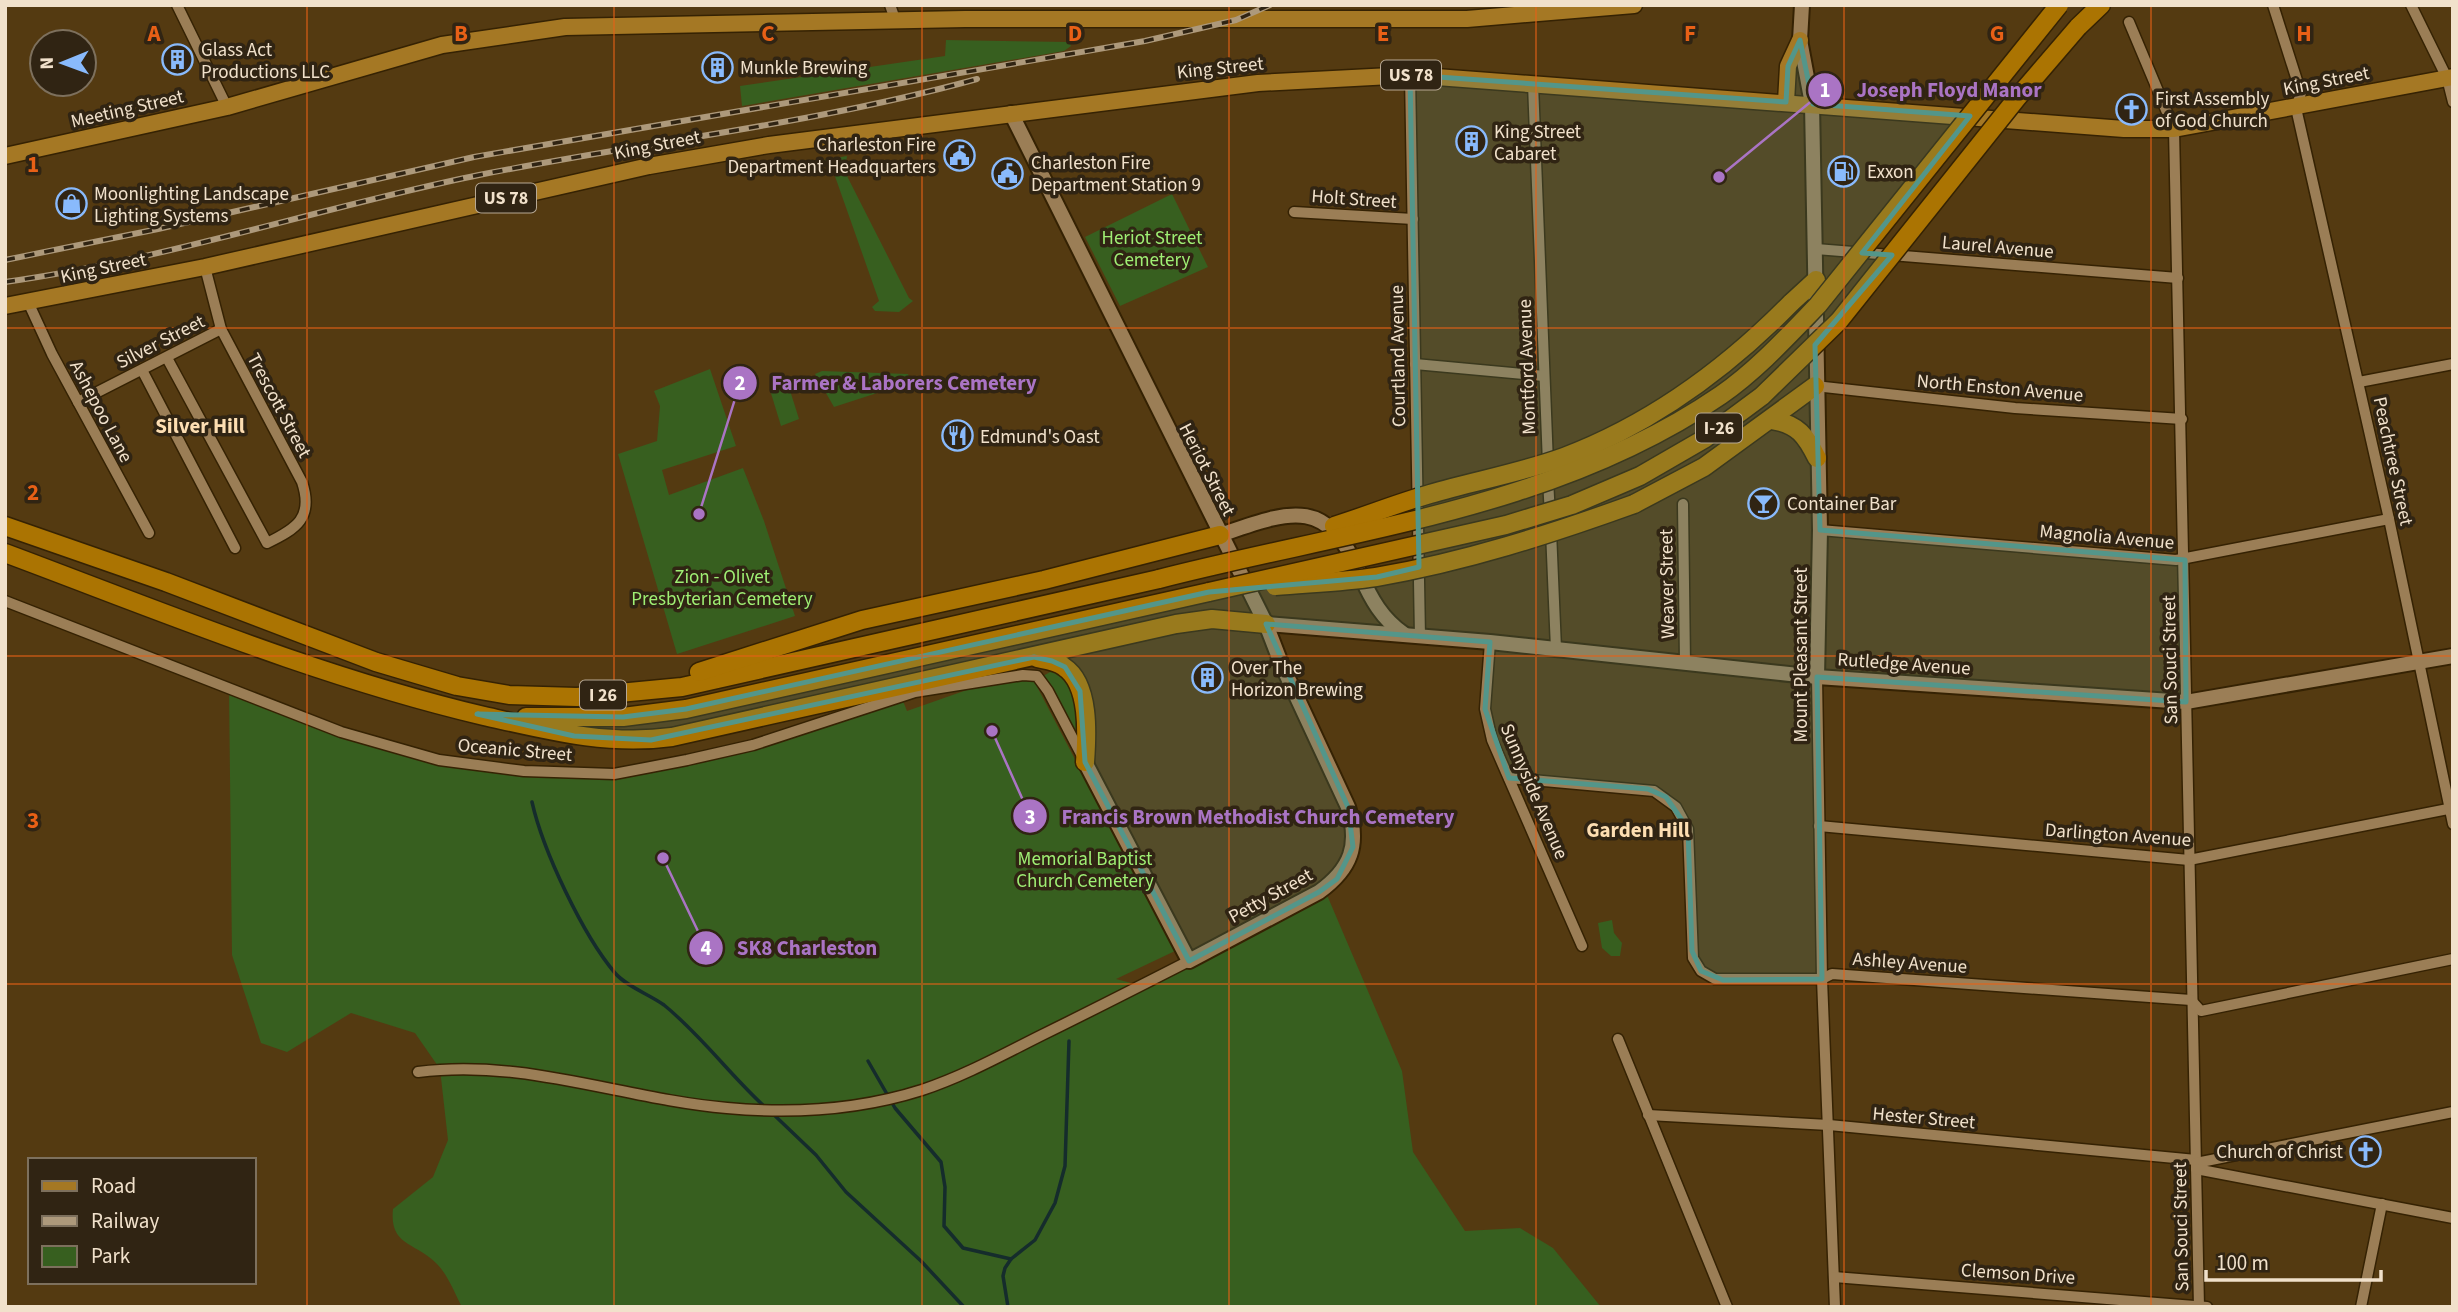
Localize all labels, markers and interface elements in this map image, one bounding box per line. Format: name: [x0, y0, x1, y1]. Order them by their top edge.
text: A: [146, 17, 161, 50]
text: B: [454, 17, 468, 50]
text: C: [761, 17, 775, 50]
text: D: [1068, 17, 1082, 50]
text: E: [1377, 17, 1389, 50]
text: F: [1684, 17, 1696, 50]
text: G: [1990, 17, 2004, 50]
text: H: [2296, 17, 2312, 50]
north arrow: [28, 28, 98, 98]
place label: Glass Act Productions LLC: [201, 37, 330, 86]
building icon: Glass Act Productions LLC: [161, 43, 195, 77]
building icon: Munkle Brewing: [700, 50, 734, 84]
street label: King Street: [1175, 50, 1265, 86]
place label: Munkle Brewing: [740, 55, 868, 82]
text: N: [34, 57, 61, 70]
road number: US 78: [1381, 60, 1441, 90]
street label: King Street: [2281, 60, 2372, 103]
callout: Joseph Floyd Manor: [1807, 69, 2055, 111]
text: 1: [1819, 75, 1831, 105]
text: Joseph Floyd Manor: [1856, 75, 2042, 105]
street label: Meeting Street: [68, 83, 187, 136]
place label: First Assembly of God Church: [2155, 86, 2270, 135]
church icon: First Assembly of God Church: [2115, 92, 2149, 126]
place label: King Street Cabaret: [1494, 119, 1582, 168]
street label: King Street: [612, 124, 703, 167]
building icon: King Street Cabaret: [1454, 125, 1488, 159]
place label: Charleston Fire Department Headquarters: [727, 132, 936, 181]
public building icon: Charleston Fire Department Headquarters: [942, 138, 976, 172]
text: 1: [27, 148, 39, 181]
place label: Charleston Fire Department Station 9: [1031, 150, 1201, 199]
fuel station icon: Exxon: [1827, 154, 1861, 188]
public building icon: Charleston Fire Department Station 9: [991, 156, 1025, 190]
place label: Exxon: [1867, 159, 1914, 186]
place label: Moonlighting Landscape Lighting Systems: [94, 181, 289, 230]
road number: US 78: [476, 183, 536, 212]
street label: Holt Street: [1310, 183, 1398, 216]
shop icon: Moonlighting Landscape Lighting Systems: [54, 187, 88, 221]
park label: Heriot Street Cemetery: [1102, 225, 1203, 274]
street label: Laurel Avenue: [1941, 229, 2055, 266]
street label: King Street: [58, 246, 149, 291]
street label: Courtland Avenue: [1384, 285, 1413, 427]
street label: Montford Avenue: [1512, 299, 1543, 435]
street label: Silver Street: [112, 308, 210, 376]
street label: Trescott Street: [240, 349, 318, 463]
street label: Ashepoo Lane: [62, 356, 139, 468]
callout: Farmer & Laborers Cemetery: [723, 362, 1051, 404]
text: 2: [734, 368, 746, 398]
text: Farmer & Laborers Cemetery: [771, 368, 1037, 398]
street label: North Enston Avenue: [1916, 368, 2084, 409]
street label: Peachtree Street: [2366, 394, 2419, 529]
district label: Silver Hill: [155, 411, 245, 441]
road number: I-26: [1696, 414, 1742, 442]
restaurant icon: Edmund's Oast: [940, 419, 974, 453]
street label: Heriot Street: [1172, 419, 1242, 521]
place label: Edmund's Oast: [980, 424, 1100, 451]
text: 2: [27, 476, 39, 509]
bar icon: Container Bar: [1747, 486, 1781, 520]
place label: Container Bar: [1787, 491, 1897, 518]
street label: Magnolia Avenue: [2038, 518, 2175, 557]
street label: Weaver Street: [1653, 528, 1682, 639]
park label: Zion - Olivet Presbyterian Cemetery: [631, 564, 813, 613]
street label: Mount Pleasant Street: [1788, 567, 1815, 743]
street label: San Souci Street: [2156, 594, 2185, 725]
street label: Rutledge Avenue: [1836, 646, 1971, 683]
place label: Over The Horizon Brewing: [1231, 655, 1363, 704]
building icon: Over The Horizon Brewing: [1191, 661, 1225, 695]
road number: I 26: [580, 680, 626, 710]
street label: Sunnyside Avenue: [1493, 720, 1574, 864]
street label: Oceanic Street: [457, 732, 574, 769]
callout: Francis Brown Methodist Church Cemetery: [1013, 795, 1469, 837]
text: 3: [1024, 802, 1036, 832]
text: Francis Brown Methodist Church Cemetery: [1062, 802, 1454, 832]
text: 3: [27, 804, 39, 837]
district label: Garden Hill: [1586, 815, 1690, 845]
street label: Darlington Avenue: [2044, 817, 2192, 854]
park label: Memorial Baptist Church Cemetery: [1016, 846, 1154, 895]
street label: Petty Street: [1224, 862, 1318, 930]
callout: SK8 Charleston: [688, 927, 892, 969]
text: 4: [700, 933, 712, 963]
text: SK8 Charleston: [737, 933, 877, 963]
street label: Ashley Avenue: [1852, 946, 1968, 981]
street label: Hester Street: [1871, 1101, 1977, 1136]
church icon: Church of Christ: [2349, 1134, 2383, 1168]
place label: Church of Christ: [2216, 1139, 2344, 1166]
legend: [28, 1158, 256, 1284]
street label: San Souci Street: [2167, 1161, 2196, 1292]
text: Road: [91, 1171, 136, 1201]
text: Railway: [91, 1206, 159, 1236]
scale bar: [2206, 1238, 2381, 1282]
text: Park: [91, 1241, 131, 1271]
text: 100 m: [2216, 1248, 2269, 1278]
street label: Clemson Drive: [1960, 1257, 2076, 1292]

